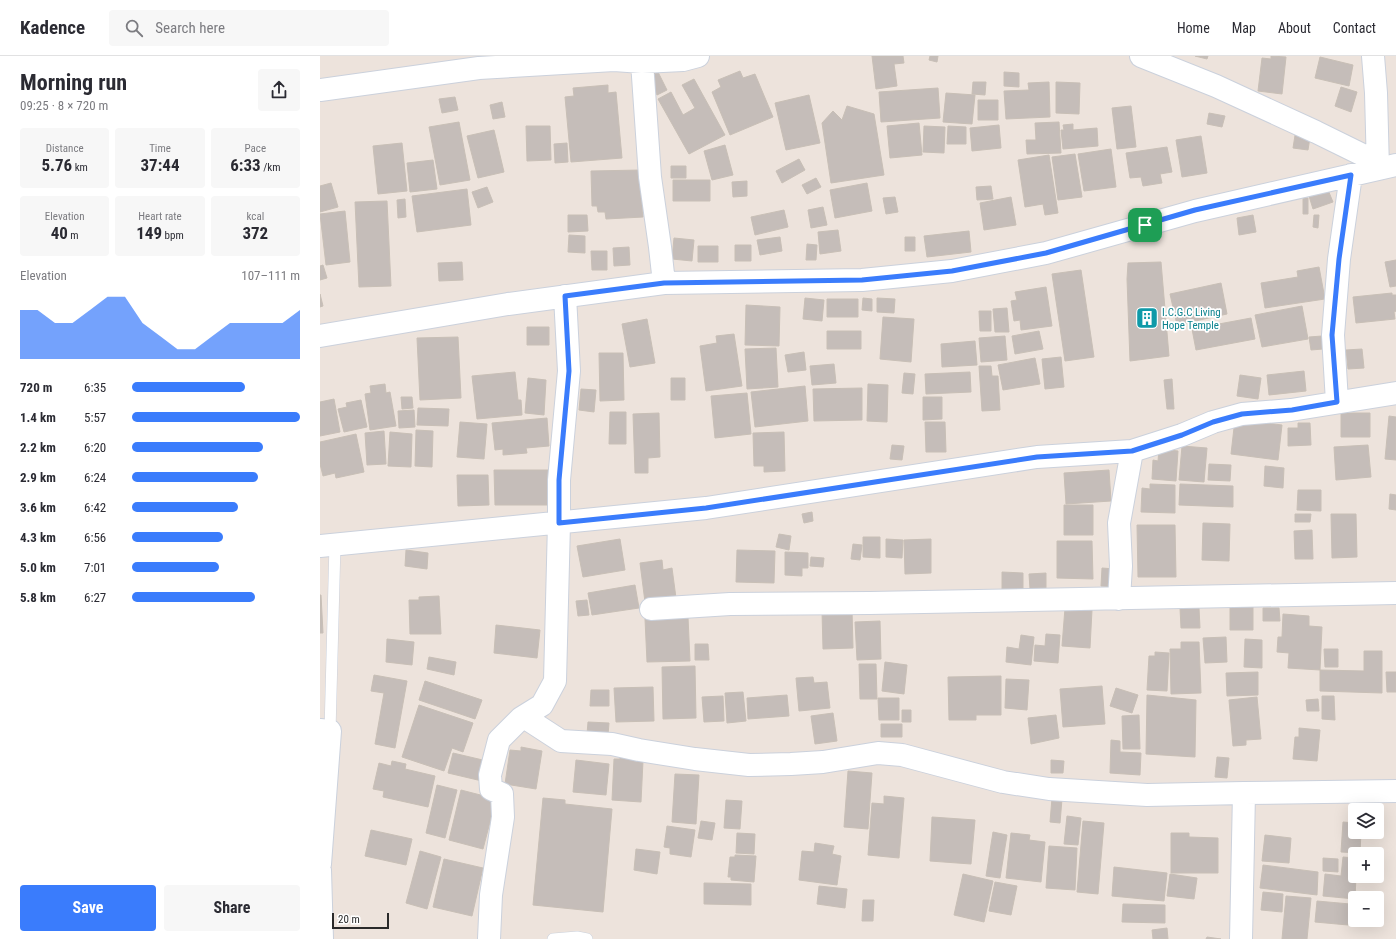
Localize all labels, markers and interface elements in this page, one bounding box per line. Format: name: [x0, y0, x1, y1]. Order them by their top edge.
search box: [109, 10, 389, 46]
text: Kadence: [20, 16, 85, 39]
icon: search: [123, 17, 145, 39]
text: Search here: [155, 19, 225, 37]
text: Home: [1177, 20, 1210, 36]
text: Map: [1232, 20, 1256, 36]
text: About: [1278, 20, 1311, 36]
text: Contact: [1333, 20, 1376, 36]
button: share: [258, 69, 300, 111]
text: Morning run: [20, 70, 127, 95]
text: 09:25 · 8 × 720 m: [20, 98, 108, 113]
text: Distance: [46, 142, 84, 155]
text: Time: [149, 142, 171, 155]
text: Pace: [245, 142, 266, 155]
text: 5.76: [41, 155, 72, 175]
text: 37:44: [140, 155, 180, 175]
text: 6:33: [230, 155, 261, 175]
text: km: [72, 161, 88, 174]
text: /km: [261, 161, 280, 174]
pin: [1128, 208, 1162, 242]
text: Elevation: [45, 210, 84, 223]
text: Heart rate: [138, 210, 182, 223]
text: kcal: [246, 210, 264, 223]
icon: arrive: [1134, 214, 1156, 236]
text: 40: [51, 223, 68, 243]
text: 149: [136, 223, 162, 243]
text: 372: [242, 223, 268, 243]
text: m: [68, 229, 79, 242]
text: bpm: [162, 229, 184, 242]
text: Elevation: [20, 268, 67, 283]
text: 107–111 m: [241, 268, 300, 283]
building icon: I.C.G.C Living Hope Temple: [1134, 305, 1160, 331]
place label: I.C.G.C Living Hope Temple: [1162, 306, 1221, 332]
text: 720 m: [20, 380, 52, 395]
text: 6:35: [84, 380, 106, 395]
text: 1.4 km: [20, 410, 56, 425]
text: 5:57: [84, 410, 106, 425]
text: 2.2 km: [20, 440, 56, 455]
text: 6:20: [84, 440, 106, 455]
text: 2.9 km: [20, 470, 56, 485]
text: 6:24: [84, 470, 106, 485]
text: 3.6 km: [20, 500, 56, 515]
text: 6:42: [84, 500, 106, 515]
text: 4.3 km: [20, 530, 56, 545]
text: 6:56: [84, 530, 106, 545]
text: 5.0 km: [20, 560, 56, 575]
text: 7:01: [84, 560, 106, 575]
text: 5.8 km: [20, 590, 56, 605]
text: 6:27: [84, 590, 106, 605]
map controls: [1348, 803, 1384, 927]
button: layers: [1348, 803, 1384, 839]
button: +: [1348, 847, 1384, 883]
button: Save: [20, 885, 156, 931]
button: Share: [164, 885, 300, 931]
button: −: [1348, 891, 1384, 927]
scale bar: [332, 911, 389, 930]
text: 20 m: [338, 913, 360, 926]

